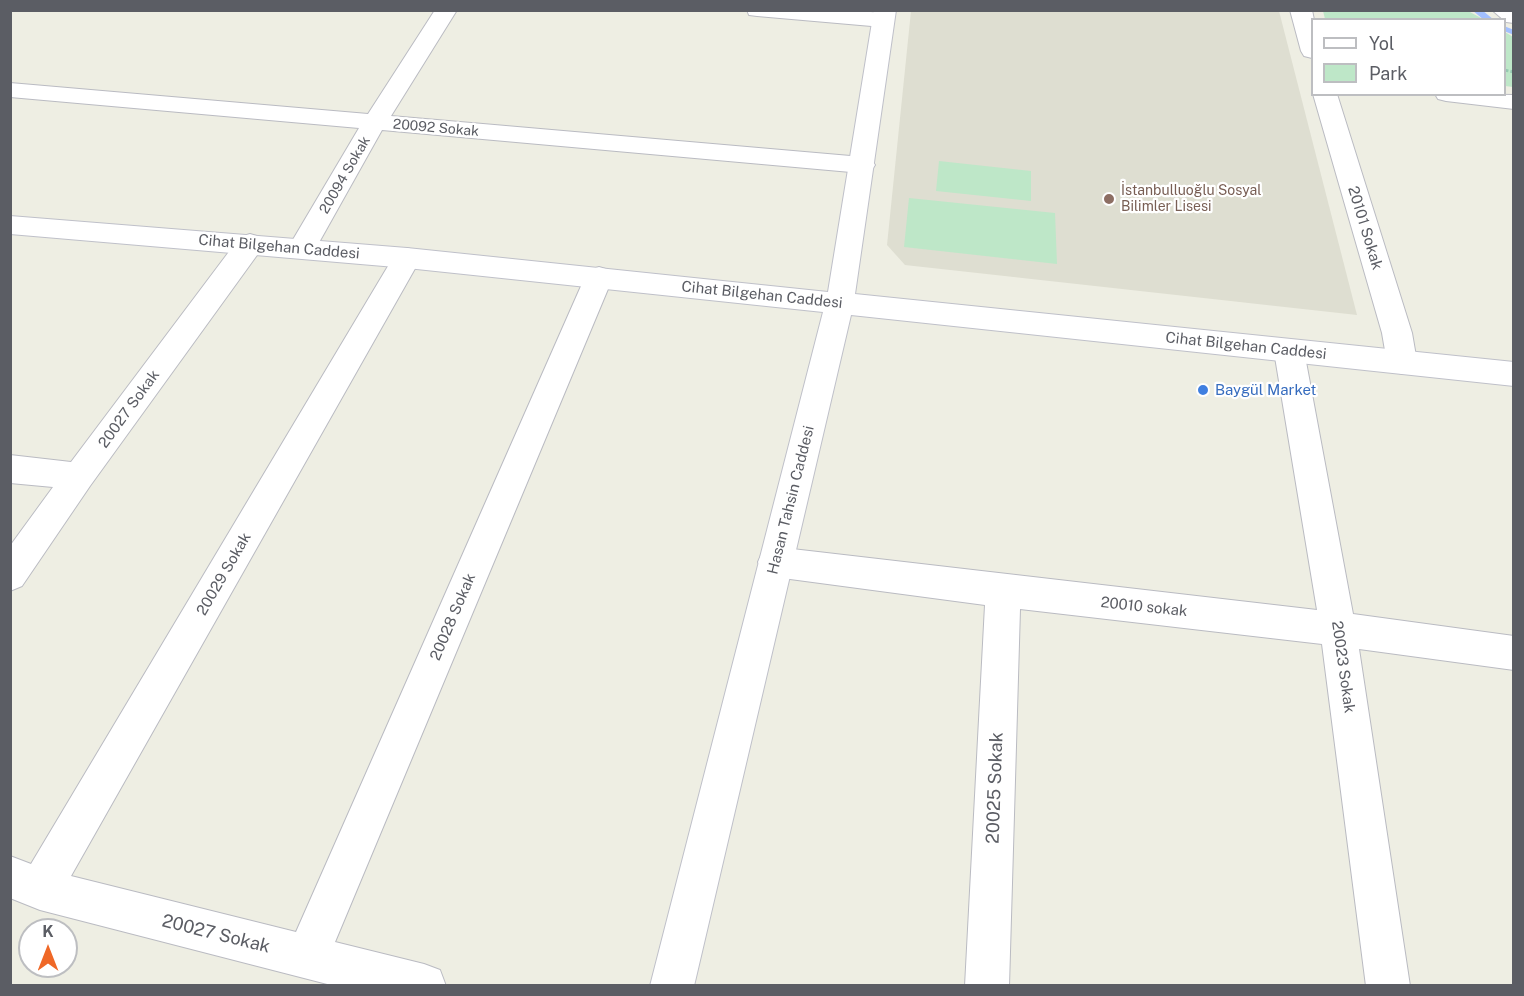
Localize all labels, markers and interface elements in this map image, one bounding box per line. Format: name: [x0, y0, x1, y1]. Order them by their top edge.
legend: [1311, 18, 1506, 96]
text: Yol: [1369, 33, 1394, 54]
text: Park: [1369, 63, 1407, 84]
street label: 20092 Sokak: [392, 116, 480, 140]
street label: 20094 Sokak: [316, 133, 374, 217]
place label: İstanbulluoğlu Sosyal Bilimler Lisesi: [1121, 183, 1262, 216]
street label: 20101 Sokak: [1344, 184, 1386, 272]
marker: İstanbulluoğlu Sosyal Bilimler Lisesi: [1102, 192, 1116, 206]
street label: Cihat Bilgehan Caddesi: [198, 231, 360, 263]
street label: Cihat Bilgehan Caddesi: [681, 278, 843, 312]
street label: Cihat Bilgehan Caddesi: [1165, 329, 1327, 363]
street label: 20027 Sokak: [95, 366, 163, 452]
place label: Baygül Market: [1215, 381, 1316, 399]
marker: Baygül Market: [1196, 383, 1210, 397]
street label: Hasan Tahsin Caddesi: [764, 424, 818, 576]
street label: 20029 Sokak: [193, 529, 255, 619]
street label: 20028 Sokak: [427, 571, 479, 663]
street label: 20010 sokak: [1100, 593, 1188, 621]
street label: 20023 Sokak: [1328, 620, 1358, 714]
street label: 20025 Sokak: [982, 732, 1008, 844]
street label: 20027 Sokak: [160, 910, 272, 958]
north arrow: [18, 918, 78, 978]
text: K: [42, 922, 54, 941]

